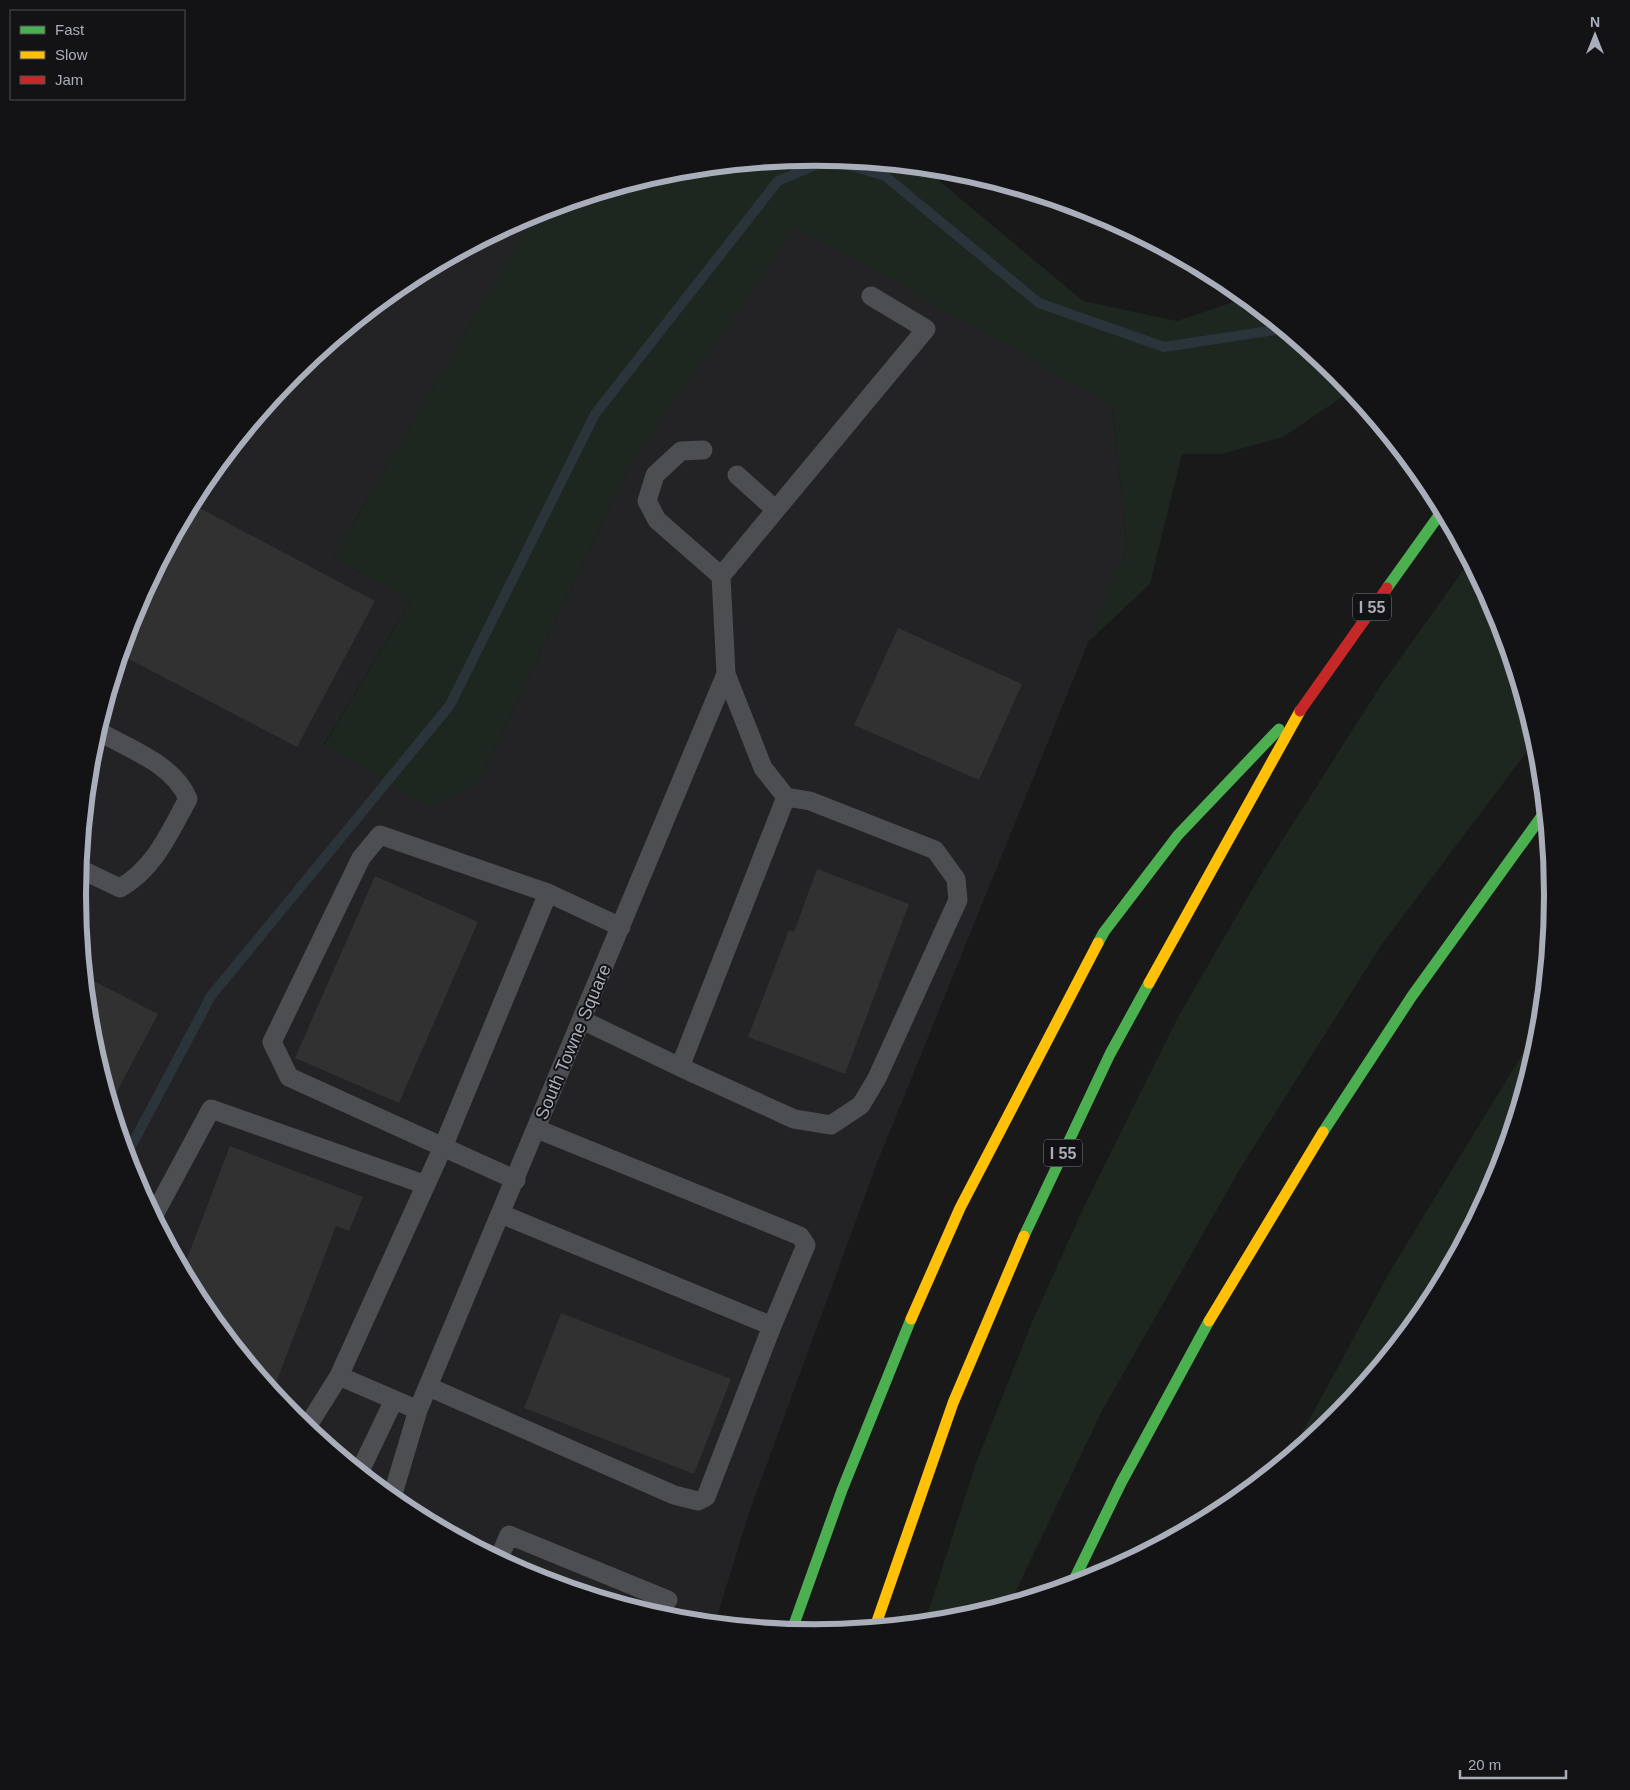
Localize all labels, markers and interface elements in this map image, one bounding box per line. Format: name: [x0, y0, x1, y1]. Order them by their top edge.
legend: [10, 10, 185, 100]
north arrow: [1570, 10, 1620, 60]
text: N: [1590, 14, 1600, 30]
text: Fast: [55, 21, 85, 38]
text: Slow: [55, 46, 88, 63]
text: Jam: [55, 71, 83, 88]
road number: I 55: [1353, 594, 1391, 620]
street label: South Towne Square: [531, 961, 615, 1123]
road number: I 55: [1044, 1140, 1082, 1166]
scale bar: [1460, 1748, 1566, 1780]
text: 20 m: [1468, 1756, 1501, 1773]

